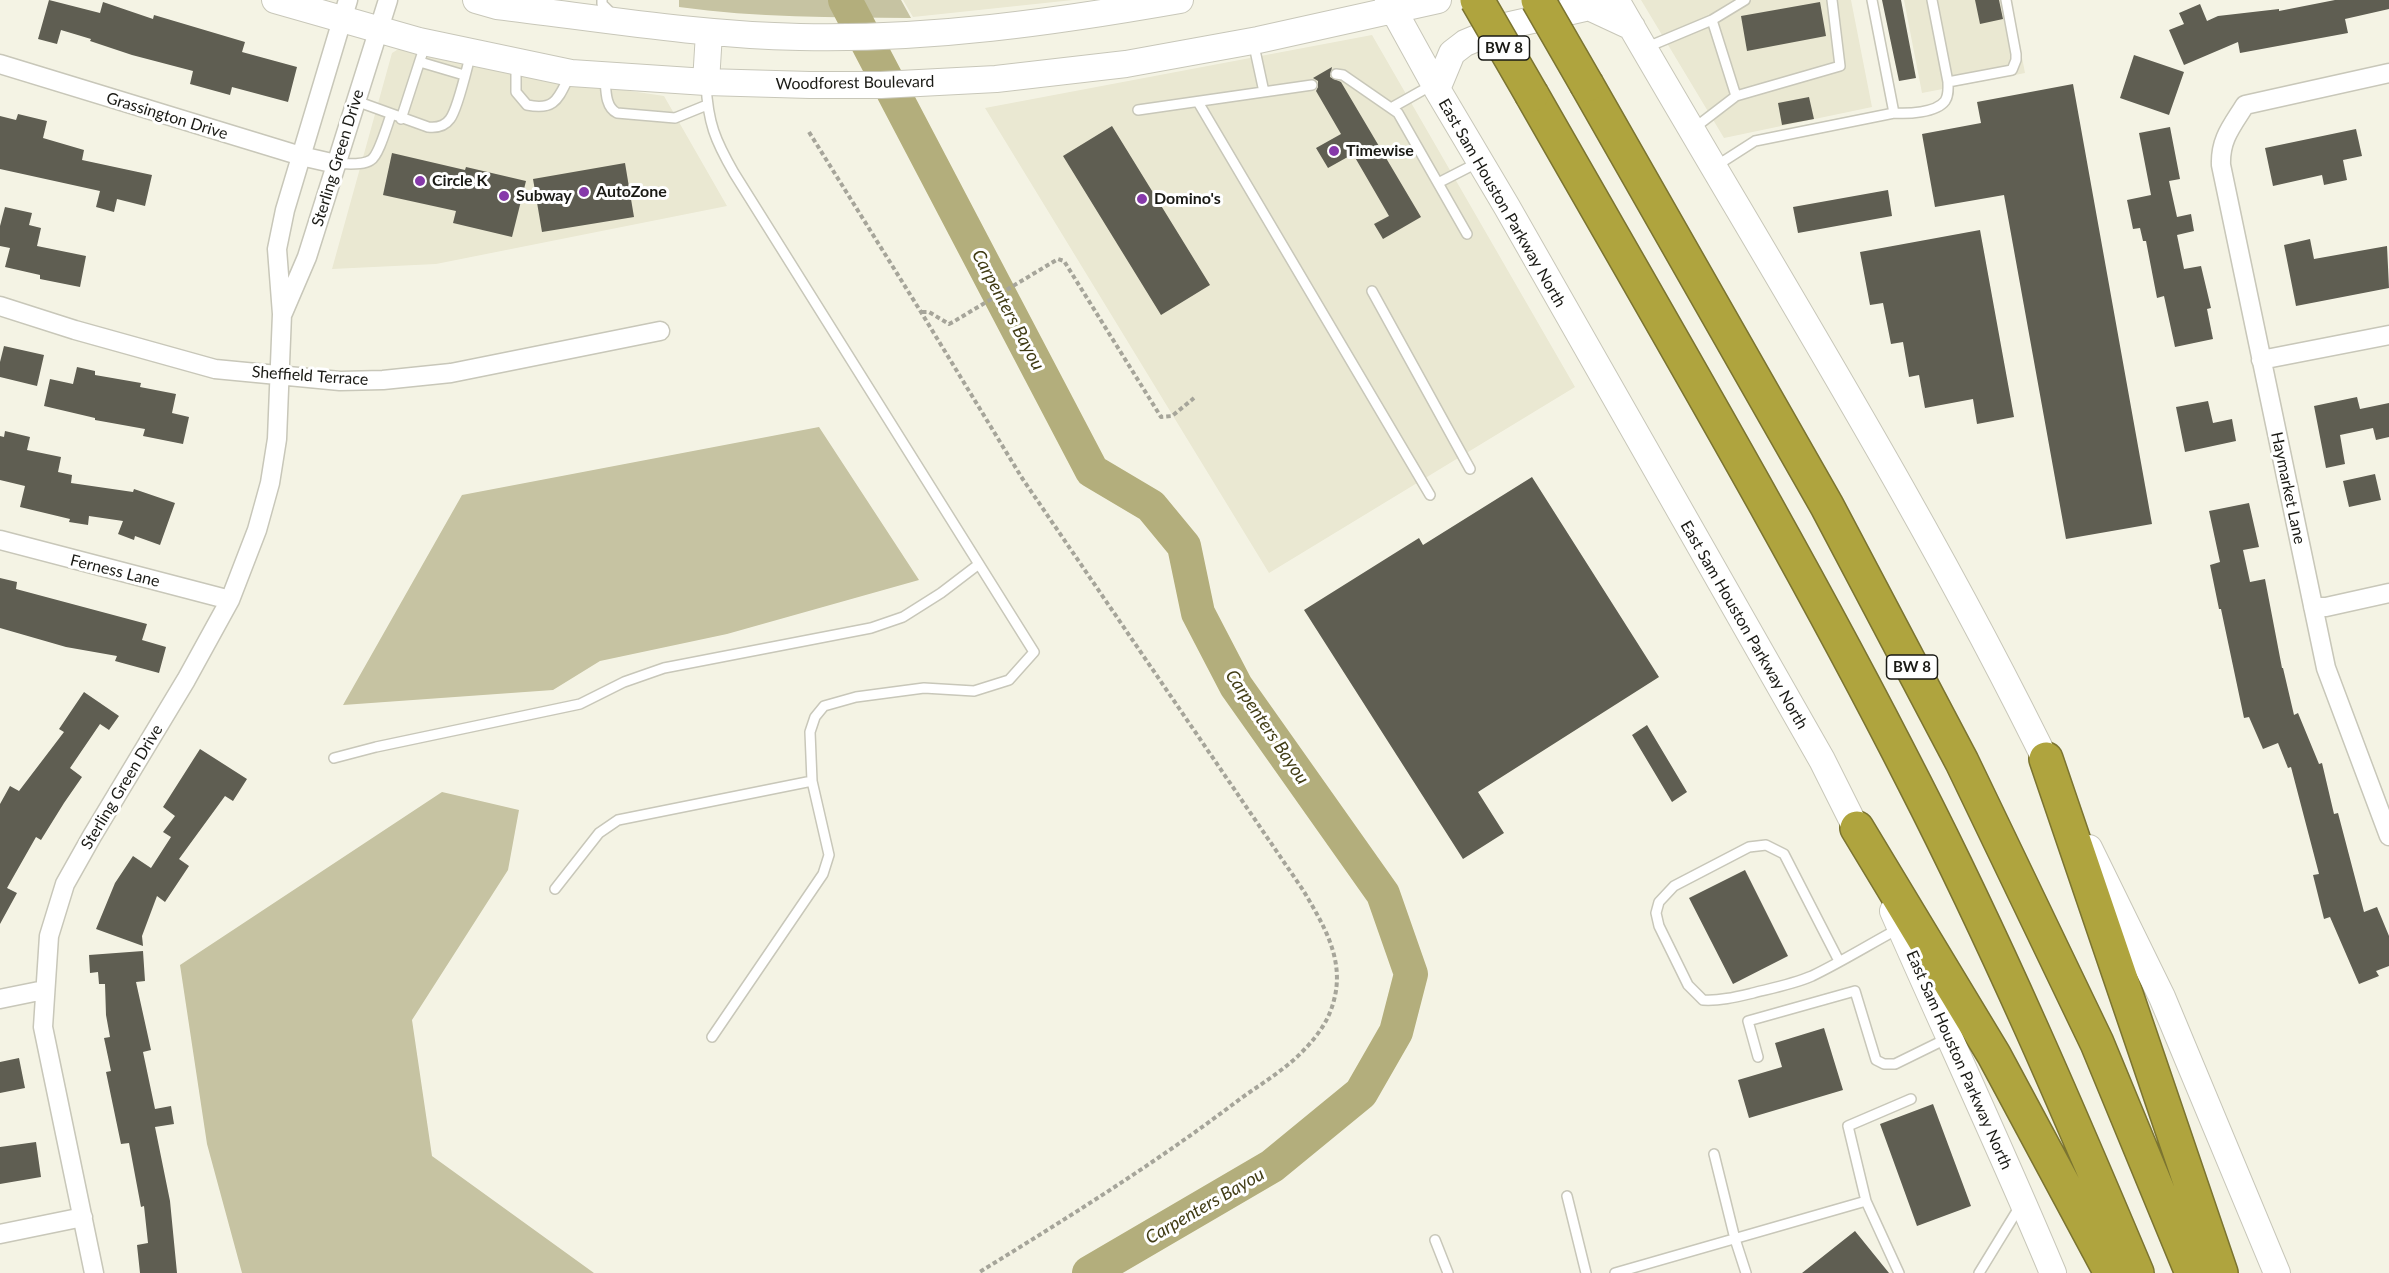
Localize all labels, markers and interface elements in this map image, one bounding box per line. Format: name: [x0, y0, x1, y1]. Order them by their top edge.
road number: BW 8: [1478, 36, 1530, 60]
street label: Woodforest Boulevard: [776, 72, 934, 94]
street label: Sterling Green Drive: [308, 87, 368, 229]
street label: Grassington Drive: [104, 88, 230, 144]
street label: East Sam Houston Parkway North: [1434, 95, 1570, 311]
place label: Timewise: [1346, 141, 1414, 161]
marker: Timewise: [1327, 144, 1341, 158]
place label: Circle K: [432, 171, 487, 191]
marker: Circle K: [413, 174, 427, 188]
place label: AutoZone: [596, 182, 667, 202]
marker: AutoZone: [577, 185, 591, 199]
place label: Subway: [516, 186, 572, 206]
marker: Subway: [497, 189, 511, 203]
place label: Domino's: [1154, 189, 1221, 209]
marker: Domino's: [1135, 192, 1149, 206]
water label: Carpenters Bayou: [967, 246, 1049, 374]
street label: Sheffield Terrace: [251, 362, 369, 390]
street label: Haymarket Lane: [2267, 430, 2309, 546]
street label: East Sam Houston Parkway North: [1676, 517, 1812, 733]
street label: Ferness Lane: [68, 551, 162, 591]
road number: BW 8: [1886, 655, 1938, 679]
water label: Carpenters Bayou: [1221, 666, 1313, 788]
street label: Sterling Green Drive: [77, 721, 167, 853]
street label: East Sam Houston Parkway North: [1902, 948, 2016, 1172]
water label: Carpenters Bayou: [1142, 1163, 1268, 1249]

